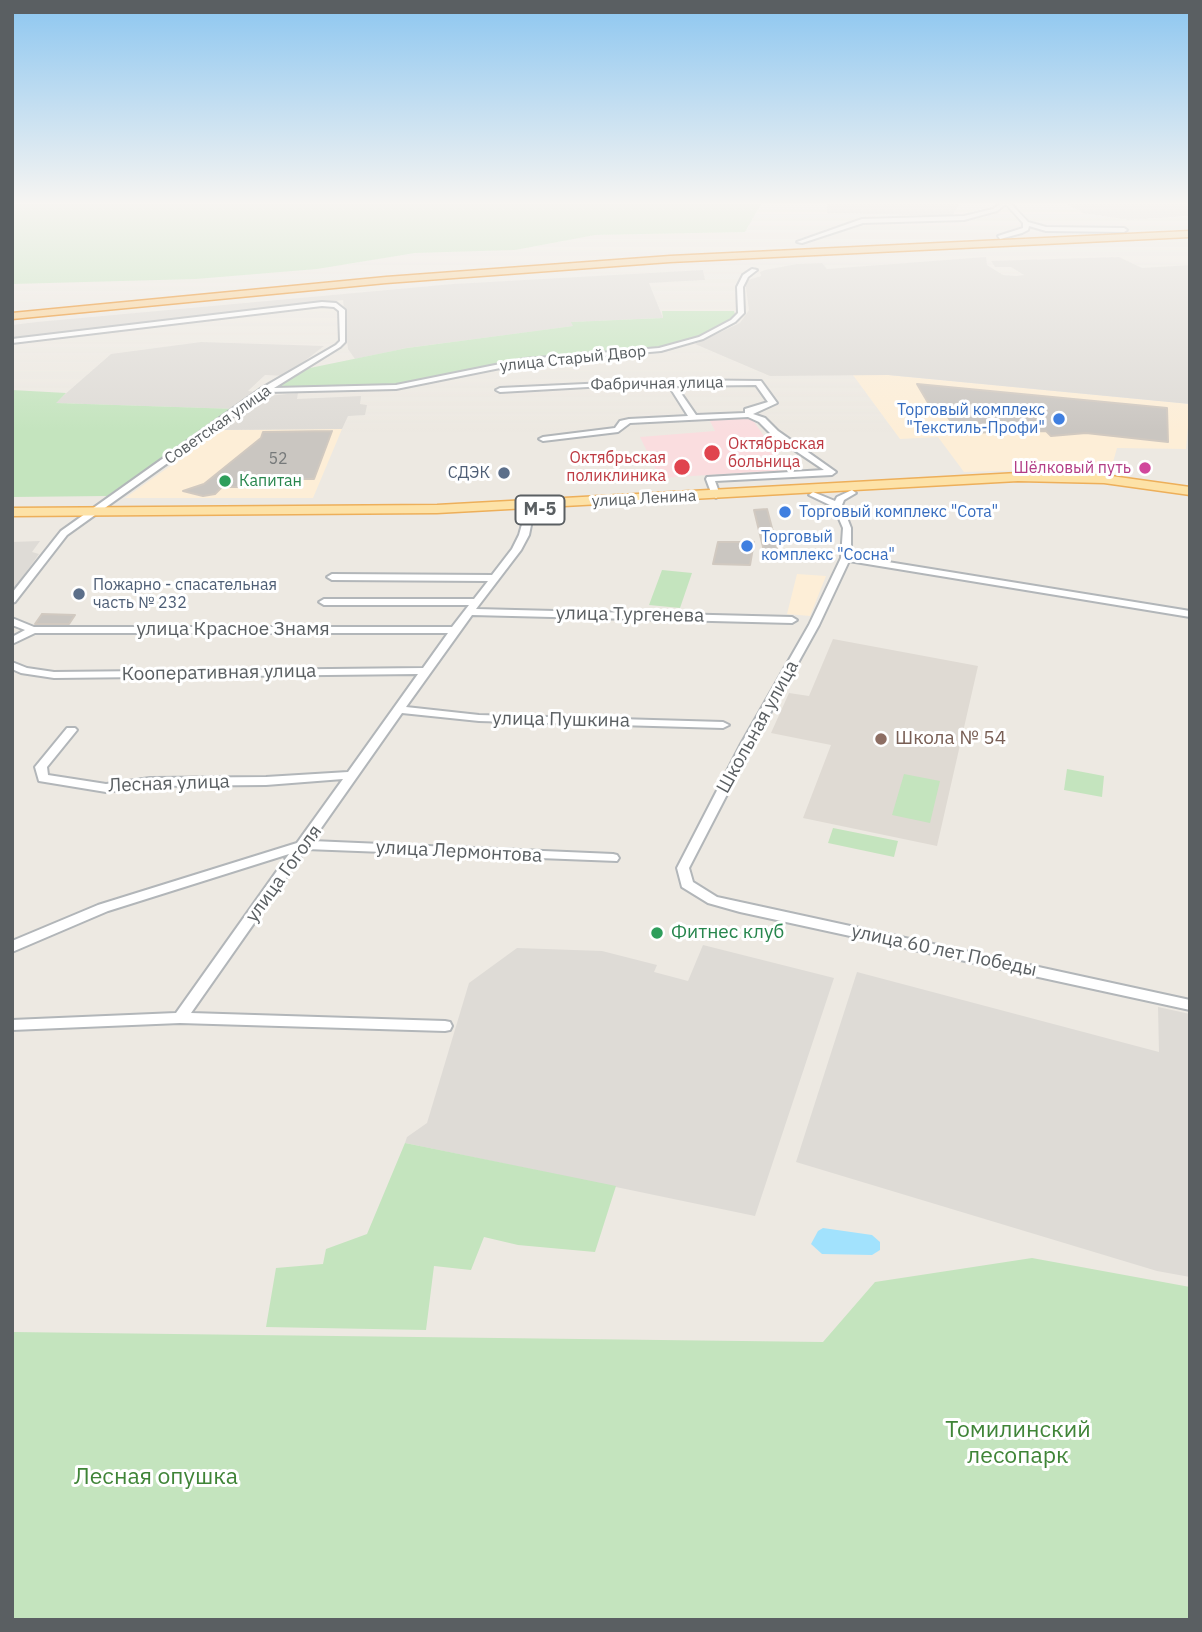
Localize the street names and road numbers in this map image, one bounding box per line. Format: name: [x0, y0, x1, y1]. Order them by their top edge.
street label: улица Старый Двор: [499, 342, 647, 376]
street label: Фабричная улица: [590, 373, 724, 395]
street label: Советская улица: [161, 381, 275, 469]
street label: улица Ленина: [591, 487, 697, 511]
road number: М-5: [516, 496, 564, 524]
street label: улица Тургенева: [556, 602, 704, 628]
street label: улица Красное Знамя: [136, 619, 330, 641]
street label: Школьная улица: [712, 657, 804, 797]
street label: Кооперативная улица: [121, 660, 317, 686]
street label: улица Пушкина: [492, 707, 630, 733]
street label: Лесная улица: [108, 770, 230, 798]
street label: улица Гоголя: [241, 821, 327, 927]
street label: улица Лермонтова: [375, 836, 543, 868]
street label: улица 60 лет Победы: [849, 920, 1039, 982]

